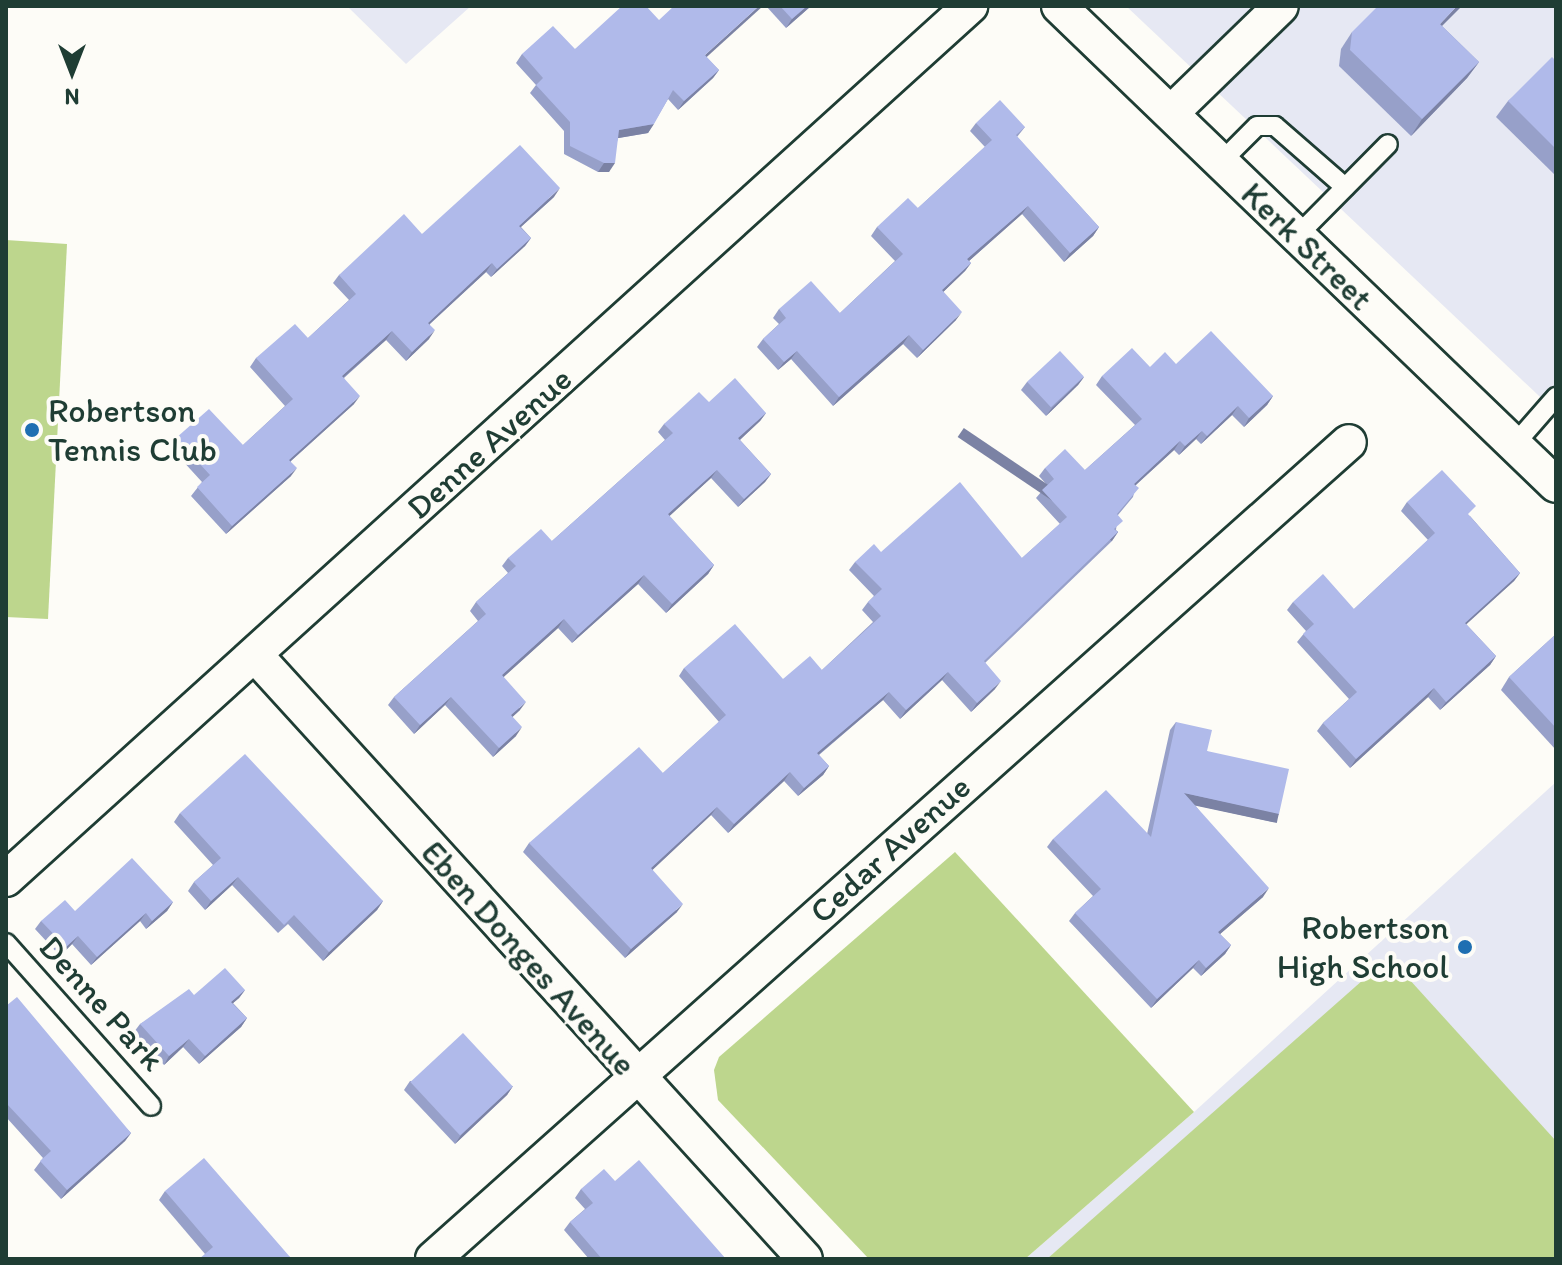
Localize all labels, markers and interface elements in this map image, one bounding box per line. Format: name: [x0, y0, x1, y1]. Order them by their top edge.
north arrow: [32, 32, 112, 112]
text: N: [65, 83, 79, 110]
street label: Kerk Street: [1233, 174, 1381, 318]
street label: Denne Avenue: [399, 359, 579, 527]
place label: Robertson Tennis Club: [48, 390, 217, 470]
marker: Robertson Tennis Club: [23, 421, 41, 439]
street label: Cedar Avenue: [802, 767, 978, 931]
street label: Eben Donges Avenue: [413, 833, 645, 1083]
place label: Robertson High School: [1278, 907, 1449, 986]
street label: Denne Park: [31, 927, 173, 1079]
marker: Robertson High School: [1456, 938, 1474, 956]

